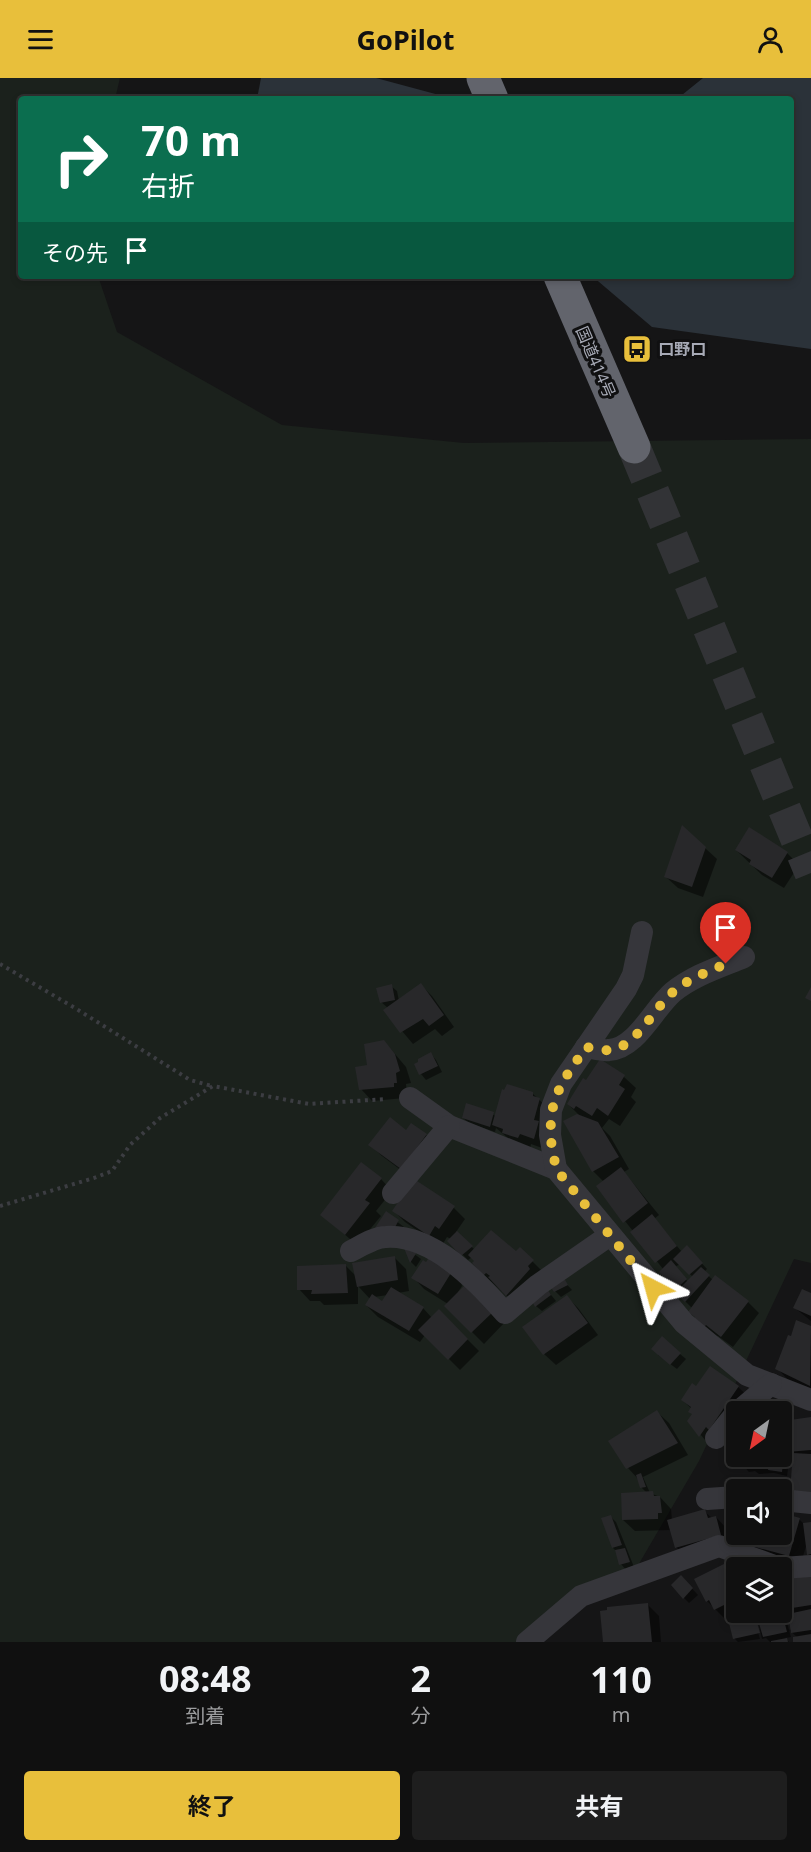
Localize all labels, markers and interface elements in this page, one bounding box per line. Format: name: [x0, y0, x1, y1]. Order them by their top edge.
text: GoPilot: [357, 21, 454, 58]
icon: menu: [24, 23, 57, 56]
icon: person: [754, 23, 787, 56]
text: 70 m: [141, 111, 241, 168]
icon: right: [42, 120, 120, 198]
text: 右折: [141, 167, 195, 204]
icon: arrive: [120, 234, 153, 267]
text: その先: [42, 237, 108, 267]
street label: 国道414号: [571, 323, 621, 401]
bus stop icon: 口野口: [621, 333, 653, 365]
place label: 口野口: [658, 338, 706, 360]
pin: [700, 902, 751, 964]
icon: arrive: [709, 911, 742, 944]
position arrow: [621, 1256, 685, 1320]
north arrow: [726, 1401, 792, 1467]
map controls: [726, 1401, 792, 1623]
button: sound: [726, 1479, 792, 1545]
button: layers: [726, 1557, 792, 1623]
text: 08:48: [159, 1654, 252, 1703]
text: 2: [411, 1654, 431, 1703]
text: 110: [590, 1655, 652, 1704]
text: m: [612, 1701, 630, 1728]
text: 到着: [185, 1702, 225, 1729]
text: 分: [411, 1702, 431, 1729]
button: 終了: [24, 1771, 400, 1840]
button: 共有: [412, 1771, 787, 1840]

